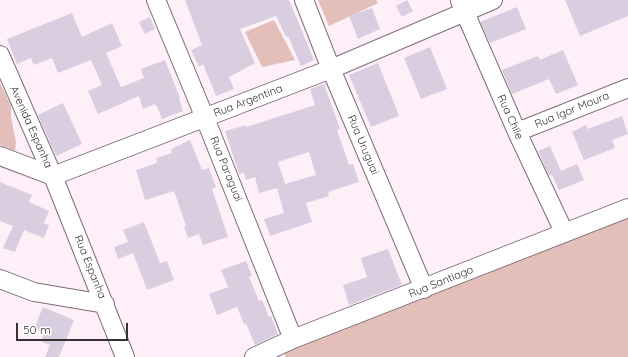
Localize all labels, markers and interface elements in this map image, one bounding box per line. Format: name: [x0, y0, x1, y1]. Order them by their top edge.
street label: Rua Argentina: [212, 82, 284, 120]
street label: Avenida Espanha: [7, 84, 55, 170]
street label: Rua Igor Moura: [533, 89, 611, 131]
street label: Rua Chile: [494, 93, 526, 141]
street label: Rua Uruguai: [345, 113, 381, 177]
street label: Rua Paraguai: [207, 134, 245, 204]
street label: Rua Espanha: [71, 233, 109, 301]
street label: Rua Santiago: [407, 263, 475, 301]
scale bar: [18, 315, 130, 341]
text: 50 m: [23, 322, 51, 337]

